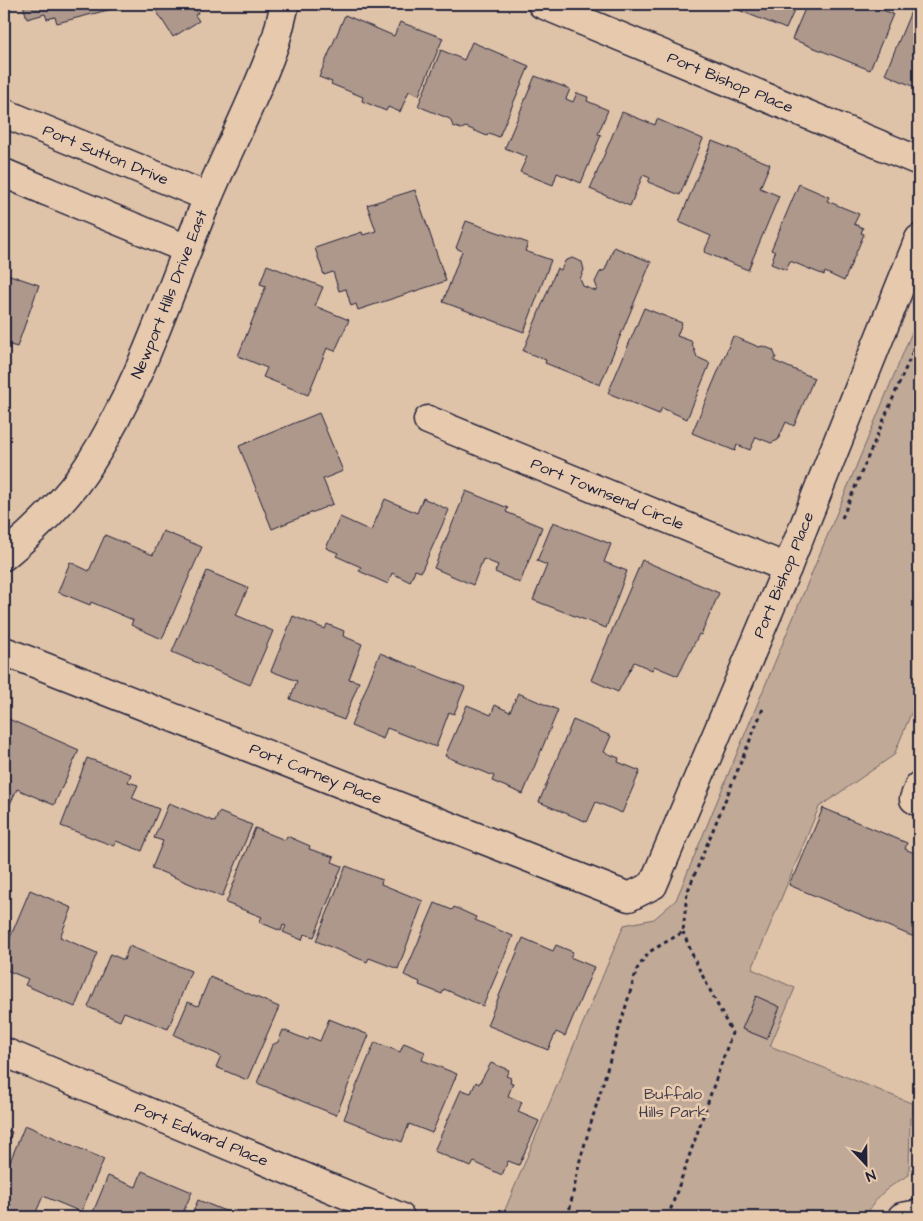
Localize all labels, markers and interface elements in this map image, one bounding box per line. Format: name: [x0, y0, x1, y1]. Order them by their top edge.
street label: Port Bishop Place: [664, 46, 797, 119]
street label: Port Sutton Drive: [39, 119, 172, 191]
street label: Newport Hills Drive East: [126, 206, 213, 382]
street label: Port Townsend Circle: [527, 453, 688, 535]
street label: Port Bishop Place: [748, 508, 820, 641]
street label: Port Carney Place: [246, 738, 386, 810]
park label: Buffalo Hills Park: [639, 1083, 707, 1123]
street label: Port Edward Place: [131, 1097, 272, 1172]
north arrow: [840, 1138, 890, 1188]
text: N: [862, 1164, 878, 1186]

